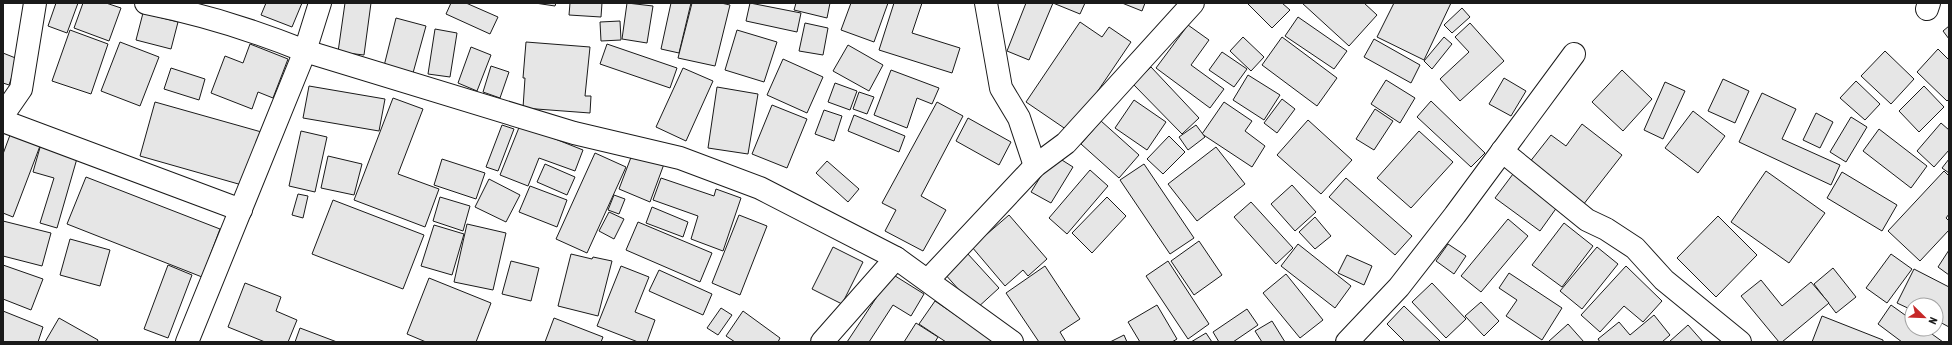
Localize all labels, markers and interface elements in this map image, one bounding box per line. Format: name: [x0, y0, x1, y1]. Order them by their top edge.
north arrow: [1904, 297, 1944, 337]
text: N: [1926, 316, 1940, 326]

